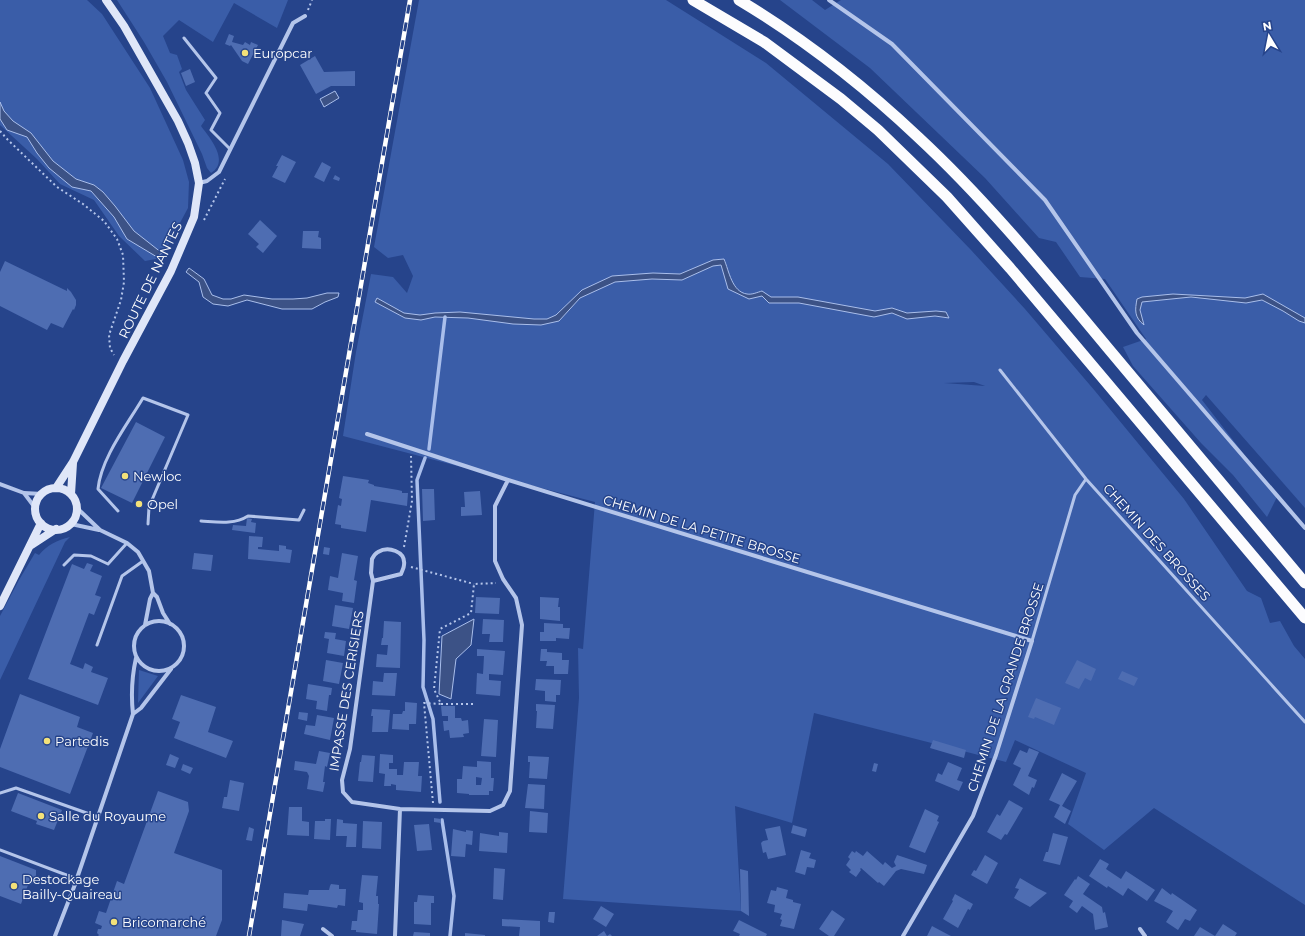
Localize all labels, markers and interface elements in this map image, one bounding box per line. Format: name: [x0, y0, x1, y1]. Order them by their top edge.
north arrow: [1249, 16, 1289, 56]
text: N: [1262, 18, 1273, 34]
place label: Europcar: [253, 45, 313, 61]
marker: Europcar: [240, 48, 250, 58]
street label: ROUTE DE NANTES: [115, 219, 185, 341]
place label: Newloc: [133, 468, 182, 484]
marker: Newloc: [120, 471, 130, 481]
street label: CHEMIN DES BROSSES: [1100, 480, 1214, 604]
street label: CHEMIN DE LA PETITE BROSSE: [601, 491, 803, 567]
place label: Opel: [147, 496, 178, 512]
marker: Opel: [134, 499, 144, 509]
street label: CHEMIN DE LA GRANDE BROSSE: [964, 580, 1046, 794]
street label: IMPASSE DES CERISIERS: [325, 609, 367, 773]
place label: Partedis: [55, 733, 109, 749]
marker: Partedis: [42, 736, 52, 746]
place label: Salle du Royaume: [49, 808, 166, 824]
marker: Salle du Royaume: [36, 811, 46, 821]
place label: Destockage Bailly-Quaireau: [22, 871, 122, 902]
marker: Destockage Bailly-Quaireau: [9, 881, 19, 891]
place label: Bricomarché: [122, 914, 206, 930]
marker: Bricomarché: [109, 917, 119, 927]

